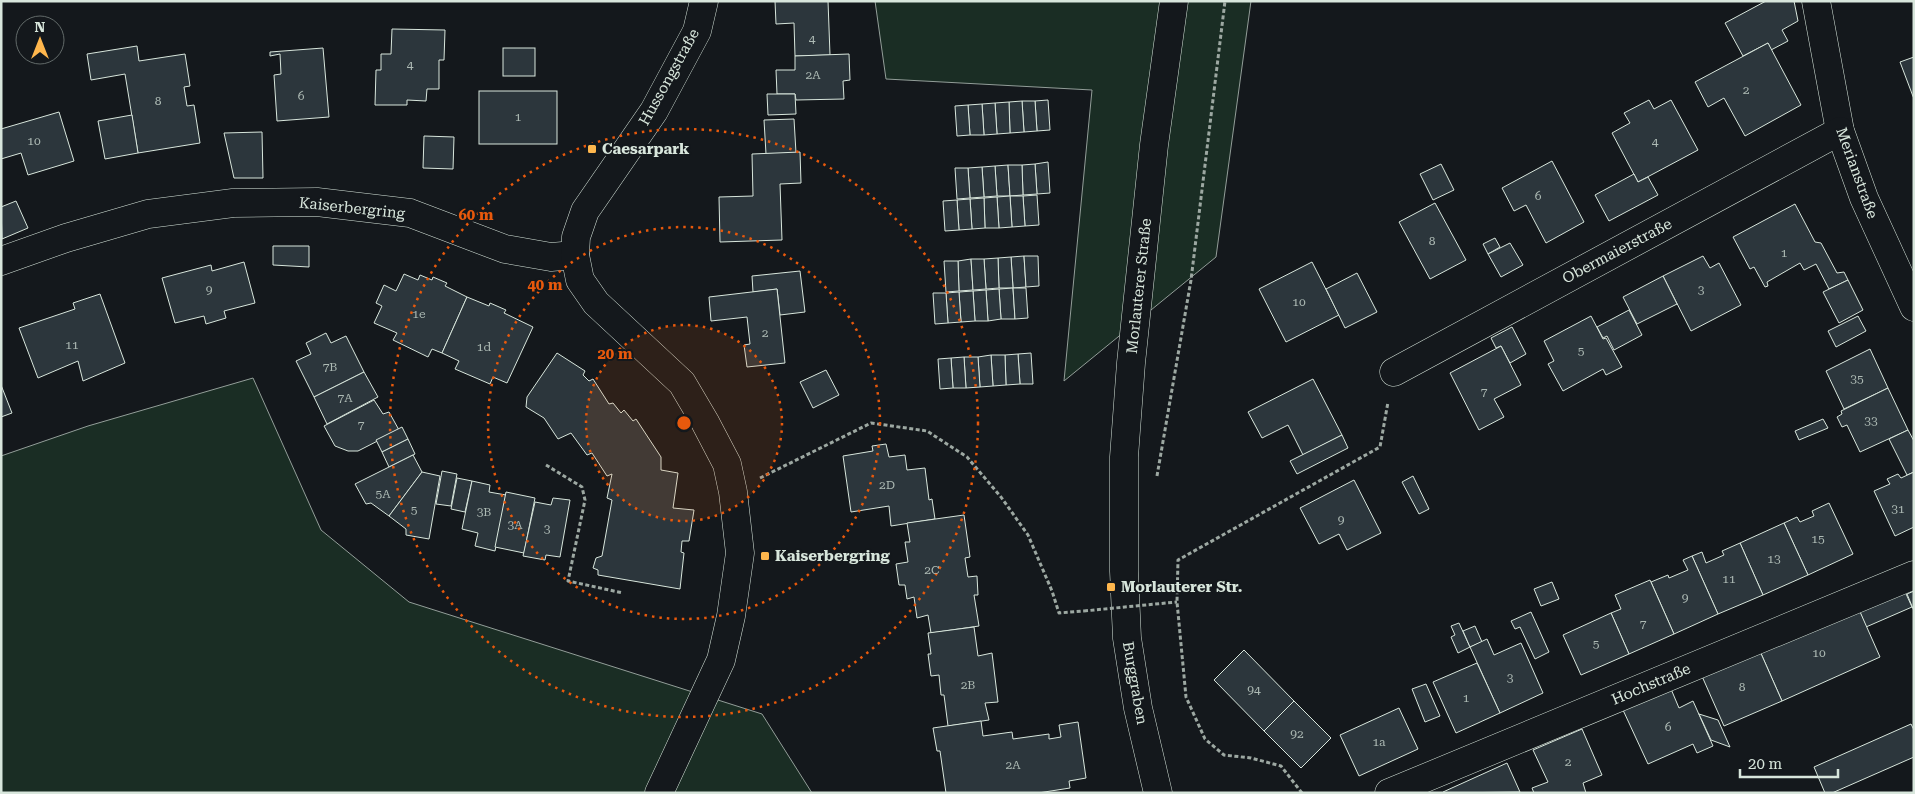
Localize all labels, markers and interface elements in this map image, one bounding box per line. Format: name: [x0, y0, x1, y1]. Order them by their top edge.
north arrow: [15, 15, 65, 65]
text: N: [35, 19, 46, 35]
street label: Hussongstraße: [635, 26, 703, 128]
house number: 4: [809, 32, 816, 46]
house number: 4: [407, 58, 414, 72]
house number: 2A: [805, 68, 821, 82]
house number: 2: [1743, 83, 1750, 97]
house number: 6: [298, 89, 305, 103]
house number: 8: [155, 94, 162, 108]
house number: 1: [515, 110, 522, 124]
street label: Merianstraße: [1832, 125, 1882, 221]
house number: 10: [27, 134, 41, 148]
house number: 4: [1652, 135, 1659, 149]
place label: Caesarpark: [602, 140, 690, 158]
marker: Caesarpark: [586, 143, 598, 155]
house number: 6: [1535, 189, 1542, 203]
street label: Kaiserbergring: [298, 193, 406, 223]
text: 60 m: [458, 206, 494, 224]
street label: Obermaierstraße: [1559, 215, 1675, 287]
street label: Morlauterer Straße: [1123, 217, 1155, 355]
house number: 8: [1429, 234, 1436, 248]
house number: 1: [1781, 246, 1788, 260]
text: 40 m: [527, 276, 563, 294]
house number: 9: [206, 283, 213, 297]
house number: 3: [1698, 283, 1705, 297]
house number: 10: [1292, 295, 1306, 309]
house number: 1e: [412, 307, 426, 321]
house number: 2: [762, 326, 769, 340]
house number: 11: [65, 338, 79, 352]
house number: 1d: [477, 340, 492, 354]
house number: 5: [1578, 344, 1585, 358]
text: 20 m: [597, 345, 633, 363]
house number: 7B: [323, 360, 337, 374]
house number: 35: [1850, 372, 1864, 386]
house number: 7: [1481, 385, 1488, 399]
house number: 7A: [337, 391, 353, 405]
centre of rings: [675, 414, 693, 432]
house number: 33: [1864, 414, 1878, 428]
house number: 7: [358, 418, 365, 432]
house number: 2D: [879, 478, 895, 492]
house number: 5A: [375, 487, 391, 501]
house number: 31: [1891, 502, 1905, 516]
house number: 5: [411, 503, 418, 517]
house number: 3B: [477, 505, 491, 519]
house number: 9: [1338, 513, 1345, 527]
house number: 3A: [507, 518, 523, 532]
house number: 3: [544, 522, 551, 536]
house number: 15: [1811, 532, 1825, 546]
place label: Kaiserbergring: [775, 547, 890, 565]
marker: Kaiserbergring: [759, 550, 771, 562]
house number: 13: [1767, 552, 1781, 566]
house number: 2C: [924, 563, 940, 577]
house number: 11: [1722, 572, 1736, 586]
place label: Morlauterer Str.: [1121, 578, 1243, 596]
marker: Morlauterer Str.: [1105, 581, 1117, 593]
house number: 9: [1682, 591, 1689, 605]
house number: 7: [1640, 617, 1647, 631]
house number: 5: [1593, 637, 1600, 651]
street label: Burggraben: [1119, 640, 1151, 726]
house number: 10: [1812, 646, 1826, 660]
street label: Hochstraße: [1609, 659, 1693, 709]
house number: 3: [1507, 671, 1514, 685]
house number: 2B: [961, 678, 975, 692]
house number: 8: [1739, 680, 1746, 694]
house number: 94: [1247, 683, 1261, 697]
house number: 1: [1463, 691, 1470, 705]
house number: 6: [1665, 720, 1672, 734]
house number: 92: [1290, 727, 1304, 741]
house number: 1a: [1372, 735, 1386, 749]
scale bar: [1740, 746, 1838, 778]
house number: 2: [1565, 755, 1572, 769]
text: 20 m: [1748, 755, 1783, 773]
house number: 2A: [1005, 758, 1021, 772]

